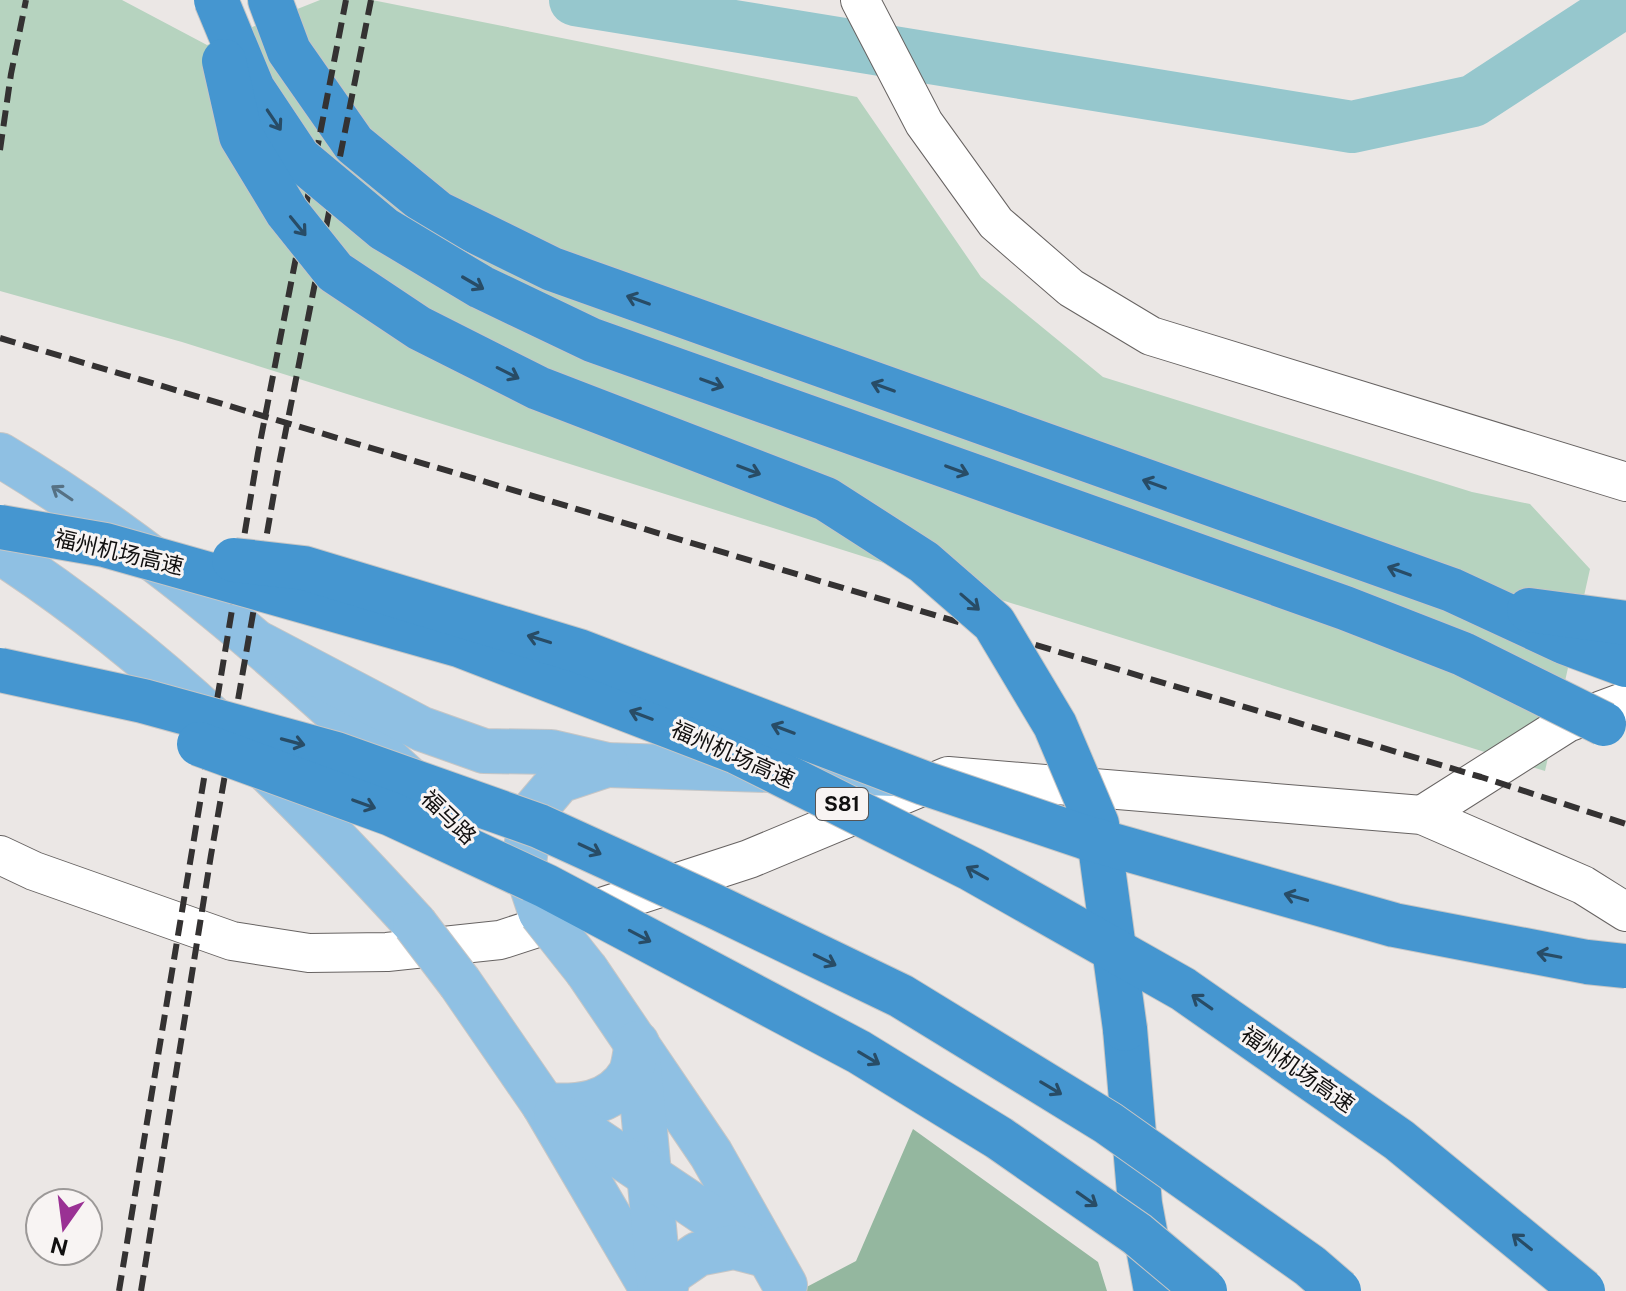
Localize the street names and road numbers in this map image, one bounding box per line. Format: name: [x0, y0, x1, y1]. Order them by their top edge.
street label: 福州机场高速: [52, 524, 186, 580]
street label: 福州机场高速: [667, 715, 799, 793]
street label: 福马路: [416, 785, 482, 849]
road number: S81: [816, 788, 868, 820]
street label: 福州机场高速: [1236, 1020, 1360, 1118]

